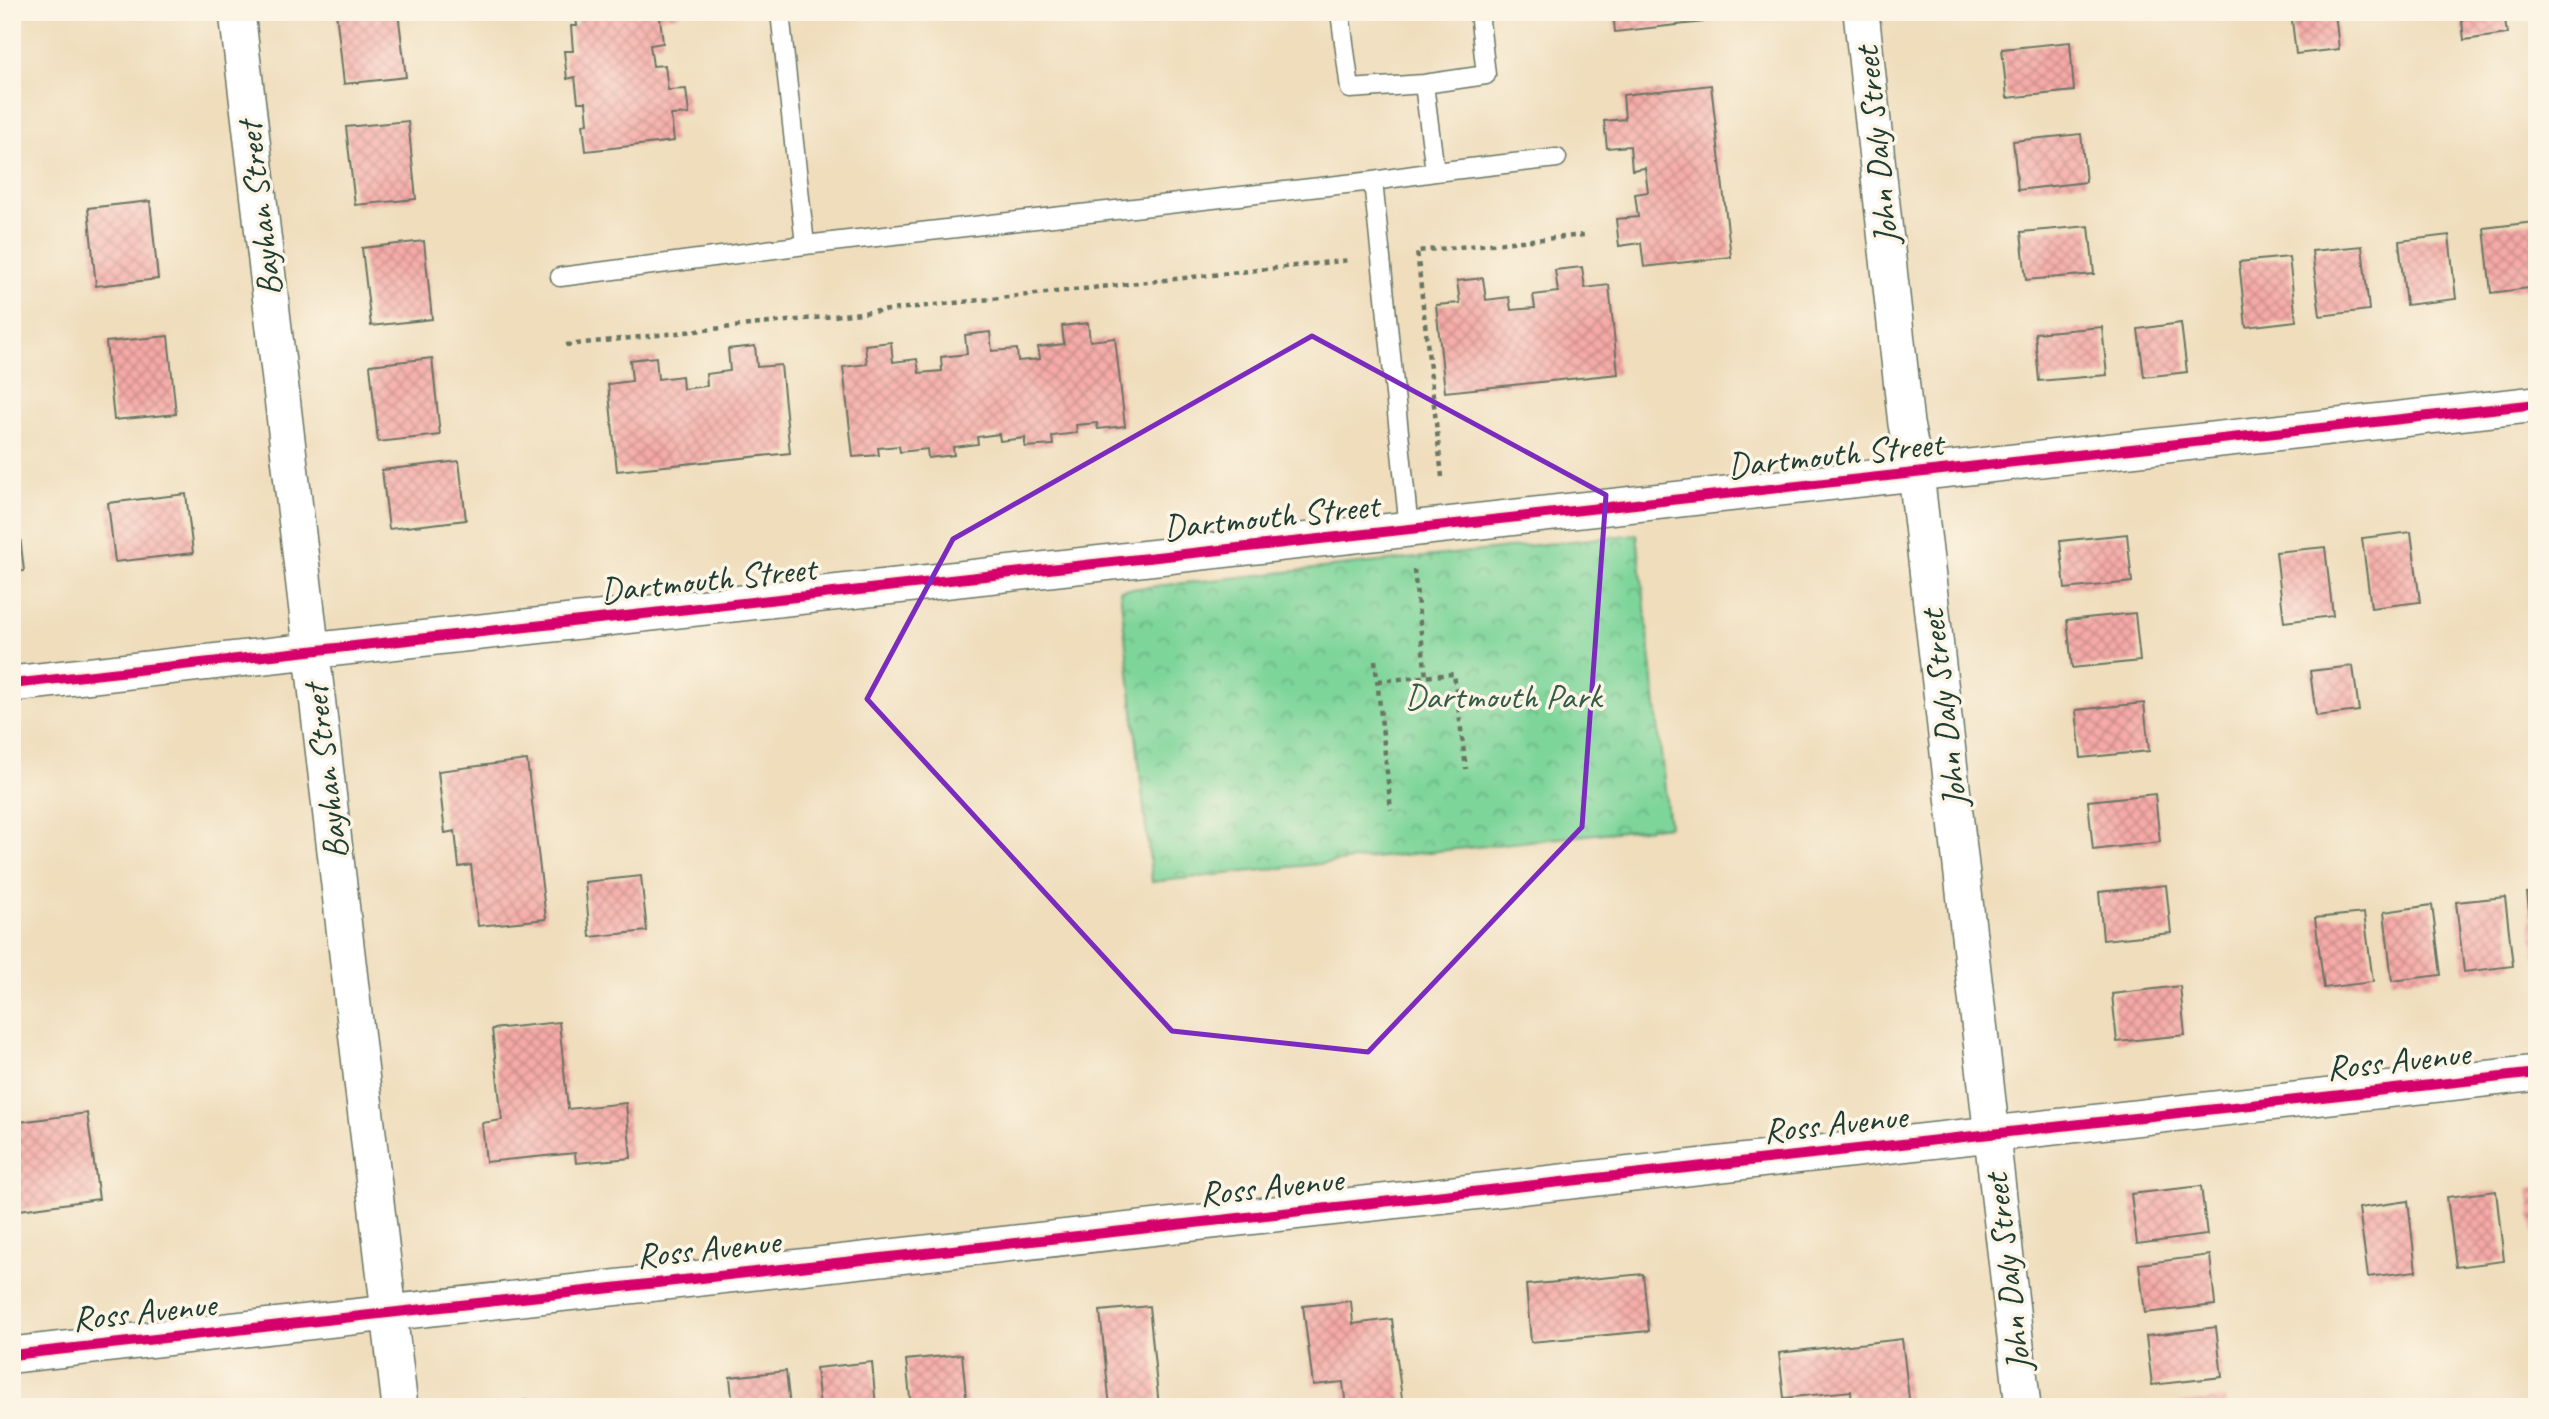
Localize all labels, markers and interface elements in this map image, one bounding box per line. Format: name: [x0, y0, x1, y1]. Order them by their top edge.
street label: John Daly Street: [1843, 41, 1909, 249]
street label: Bayhan Street: [226, 115, 292, 299]
street label: Dartmouth Street: [1725, 420, 1948, 488]
street label: Dartmouth Street: [1161, 482, 1384, 550]
street label: Dartmouth Street: [598, 545, 821, 613]
street label: John Daly Street: [1909, 604, 1978, 812]
park label: Dartmouth Park: [1405, 674, 1604, 719]
street label: Bayhan Street: [292, 678, 358, 862]
street label: Ross Avenue: [2324, 1030, 2474, 1090]
street label: Ross Avenue: [1761, 1093, 1911, 1153]
street label: Ross Avenue: [1197, 1156, 1347, 1216]
street label: John Daly Street: [1973, 1168, 2042, 1376]
street label: Ross Avenue: [634, 1218, 784, 1278]
street label: Ross Avenue: [70, 1281, 220, 1341]

